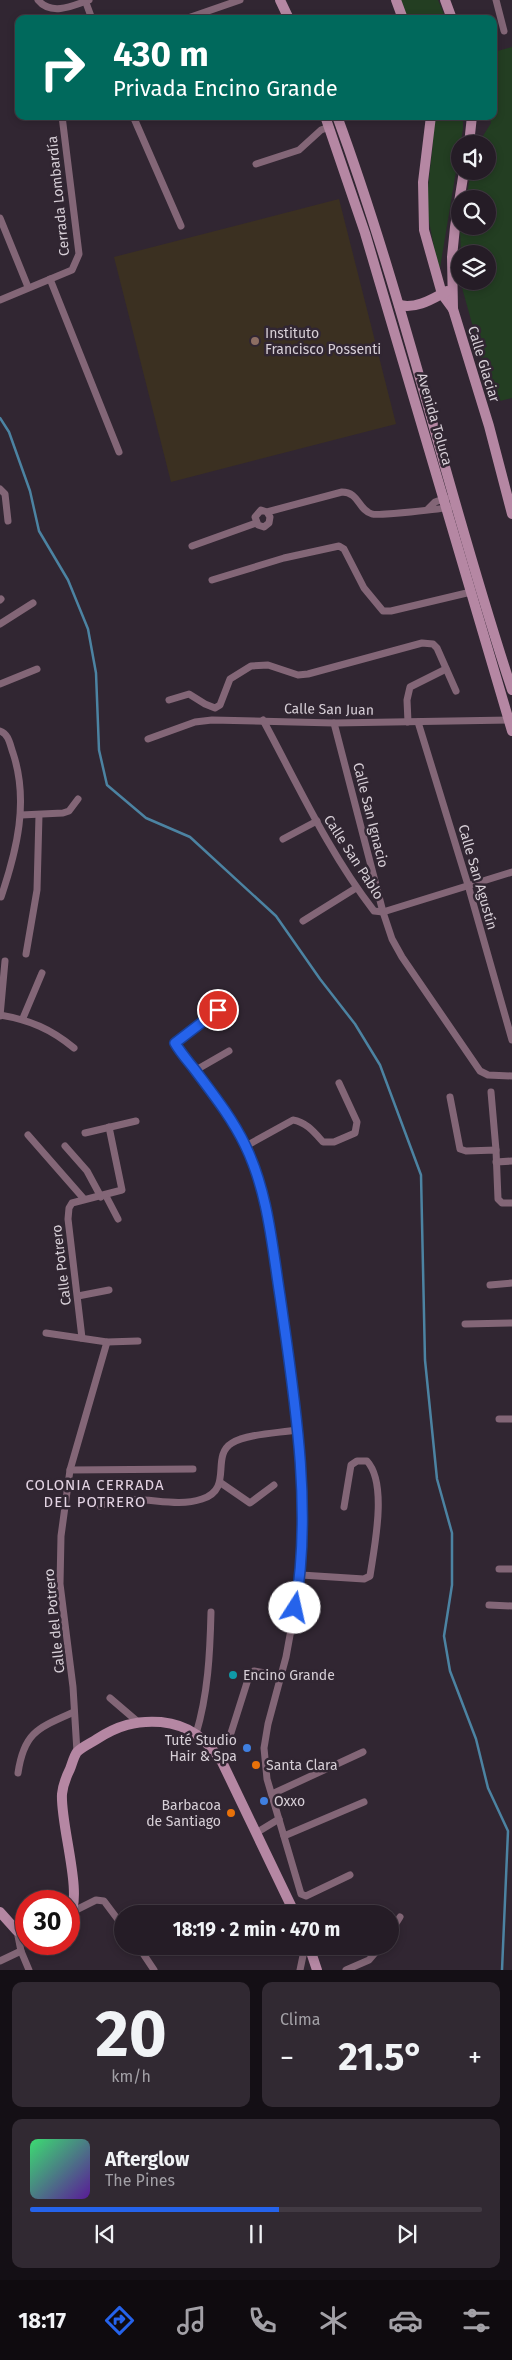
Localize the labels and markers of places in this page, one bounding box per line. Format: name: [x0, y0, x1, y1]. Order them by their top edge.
place label: Instituto Francisco Possenti: [265, 325, 381, 358]
marker: Instituto Francisco Possenti: [249, 335, 261, 347]
pin: [197, 989, 239, 1031]
place label: Encino Grande: [243, 1667, 335, 1684]
marker: Encino Grande: [227, 1669, 239, 1681]
place label: Tuté Studio Hair & Spa: [165, 1732, 237, 1765]
marker: Tuté Studio Hair & Spa: [241, 1742, 253, 1754]
place label: Santa Clara: [266, 1757, 338, 1774]
marker: Santa Clara: [250, 1759, 262, 1771]
place label: Oxxo: [274, 1793, 305, 1810]
marker: Oxxo: [258, 1795, 270, 1807]
place label: Barbacoa de Santiago: [146, 1797, 221, 1830]
marker: Barbacoa de Santiago: [225, 1807, 237, 1819]

